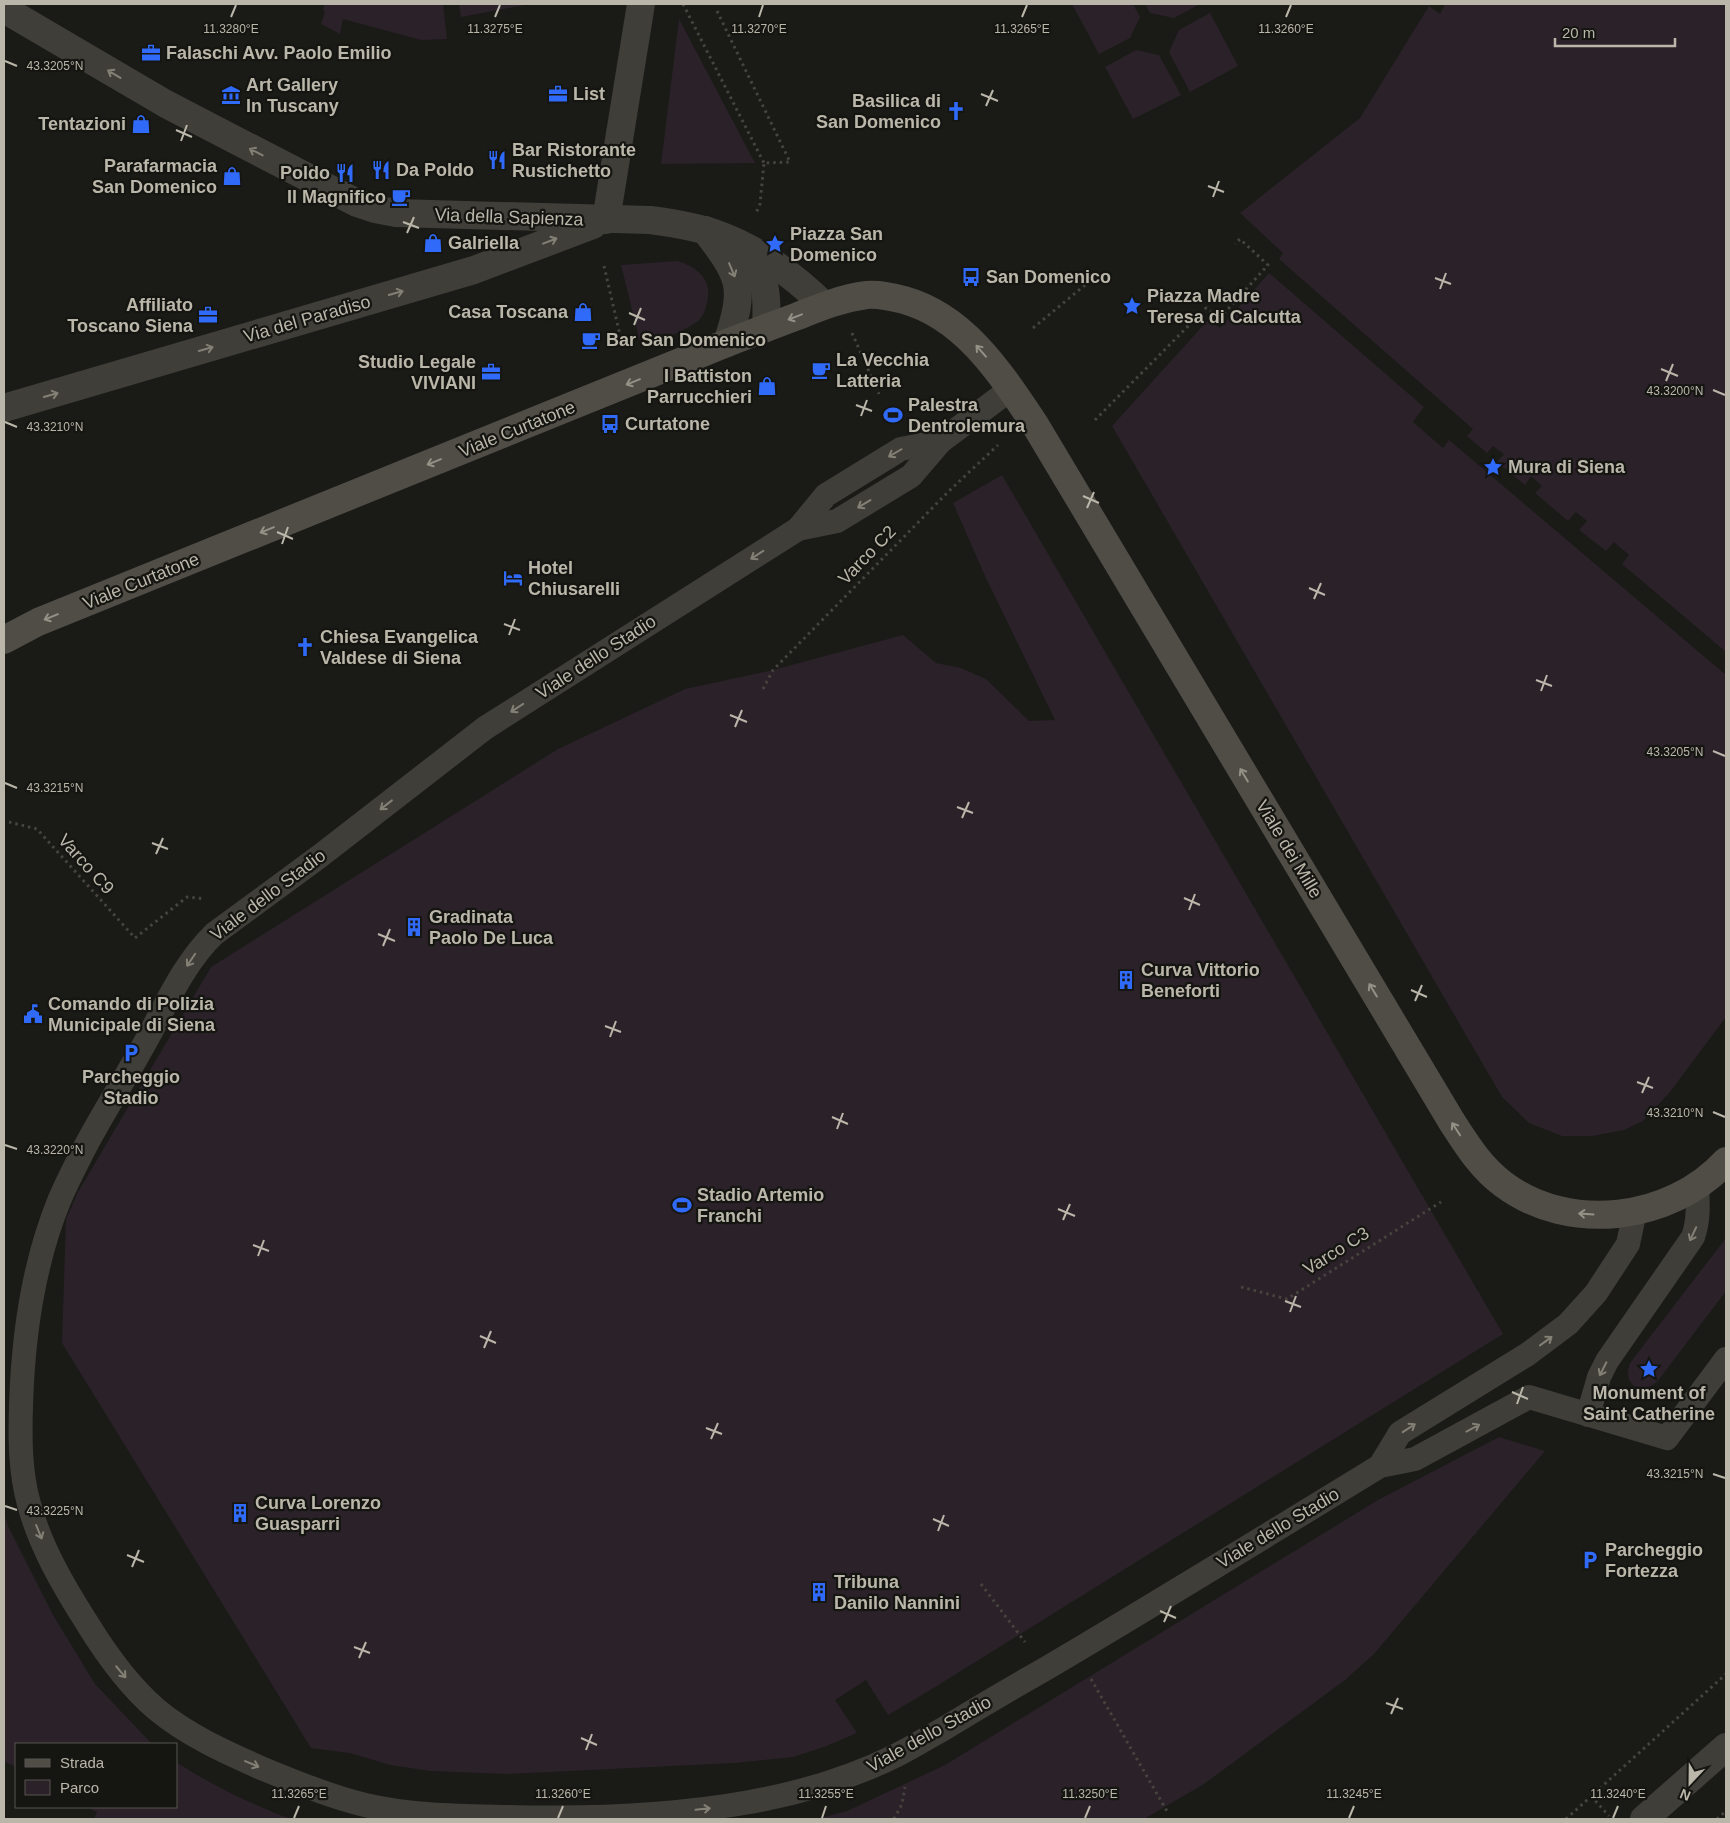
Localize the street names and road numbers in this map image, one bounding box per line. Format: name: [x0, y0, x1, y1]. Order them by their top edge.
street label: Via della Sapienza: [434, 204, 585, 230]
street label: Via del Paradiso: [241, 291, 373, 347]
street label: Viale Curtatone: [456, 397, 578, 461]
street label: Varco C2: [834, 522, 900, 588]
street label: Viale Curtatone: [80, 549, 202, 613]
street label: Viale dello Stadio: [532, 611, 660, 703]
street label: Viale dei Mille: [1252, 796, 1326, 902]
street label: Varco C9: [54, 830, 118, 898]
street label: Viale dello Stadio: [207, 845, 329, 945]
street label: Varco C3: [1299, 1223, 1373, 1279]
street label: Viale dello Stadio: [1213, 1484, 1343, 1572]
street label: Viale dello Stadio: [863, 1692, 995, 1776]

